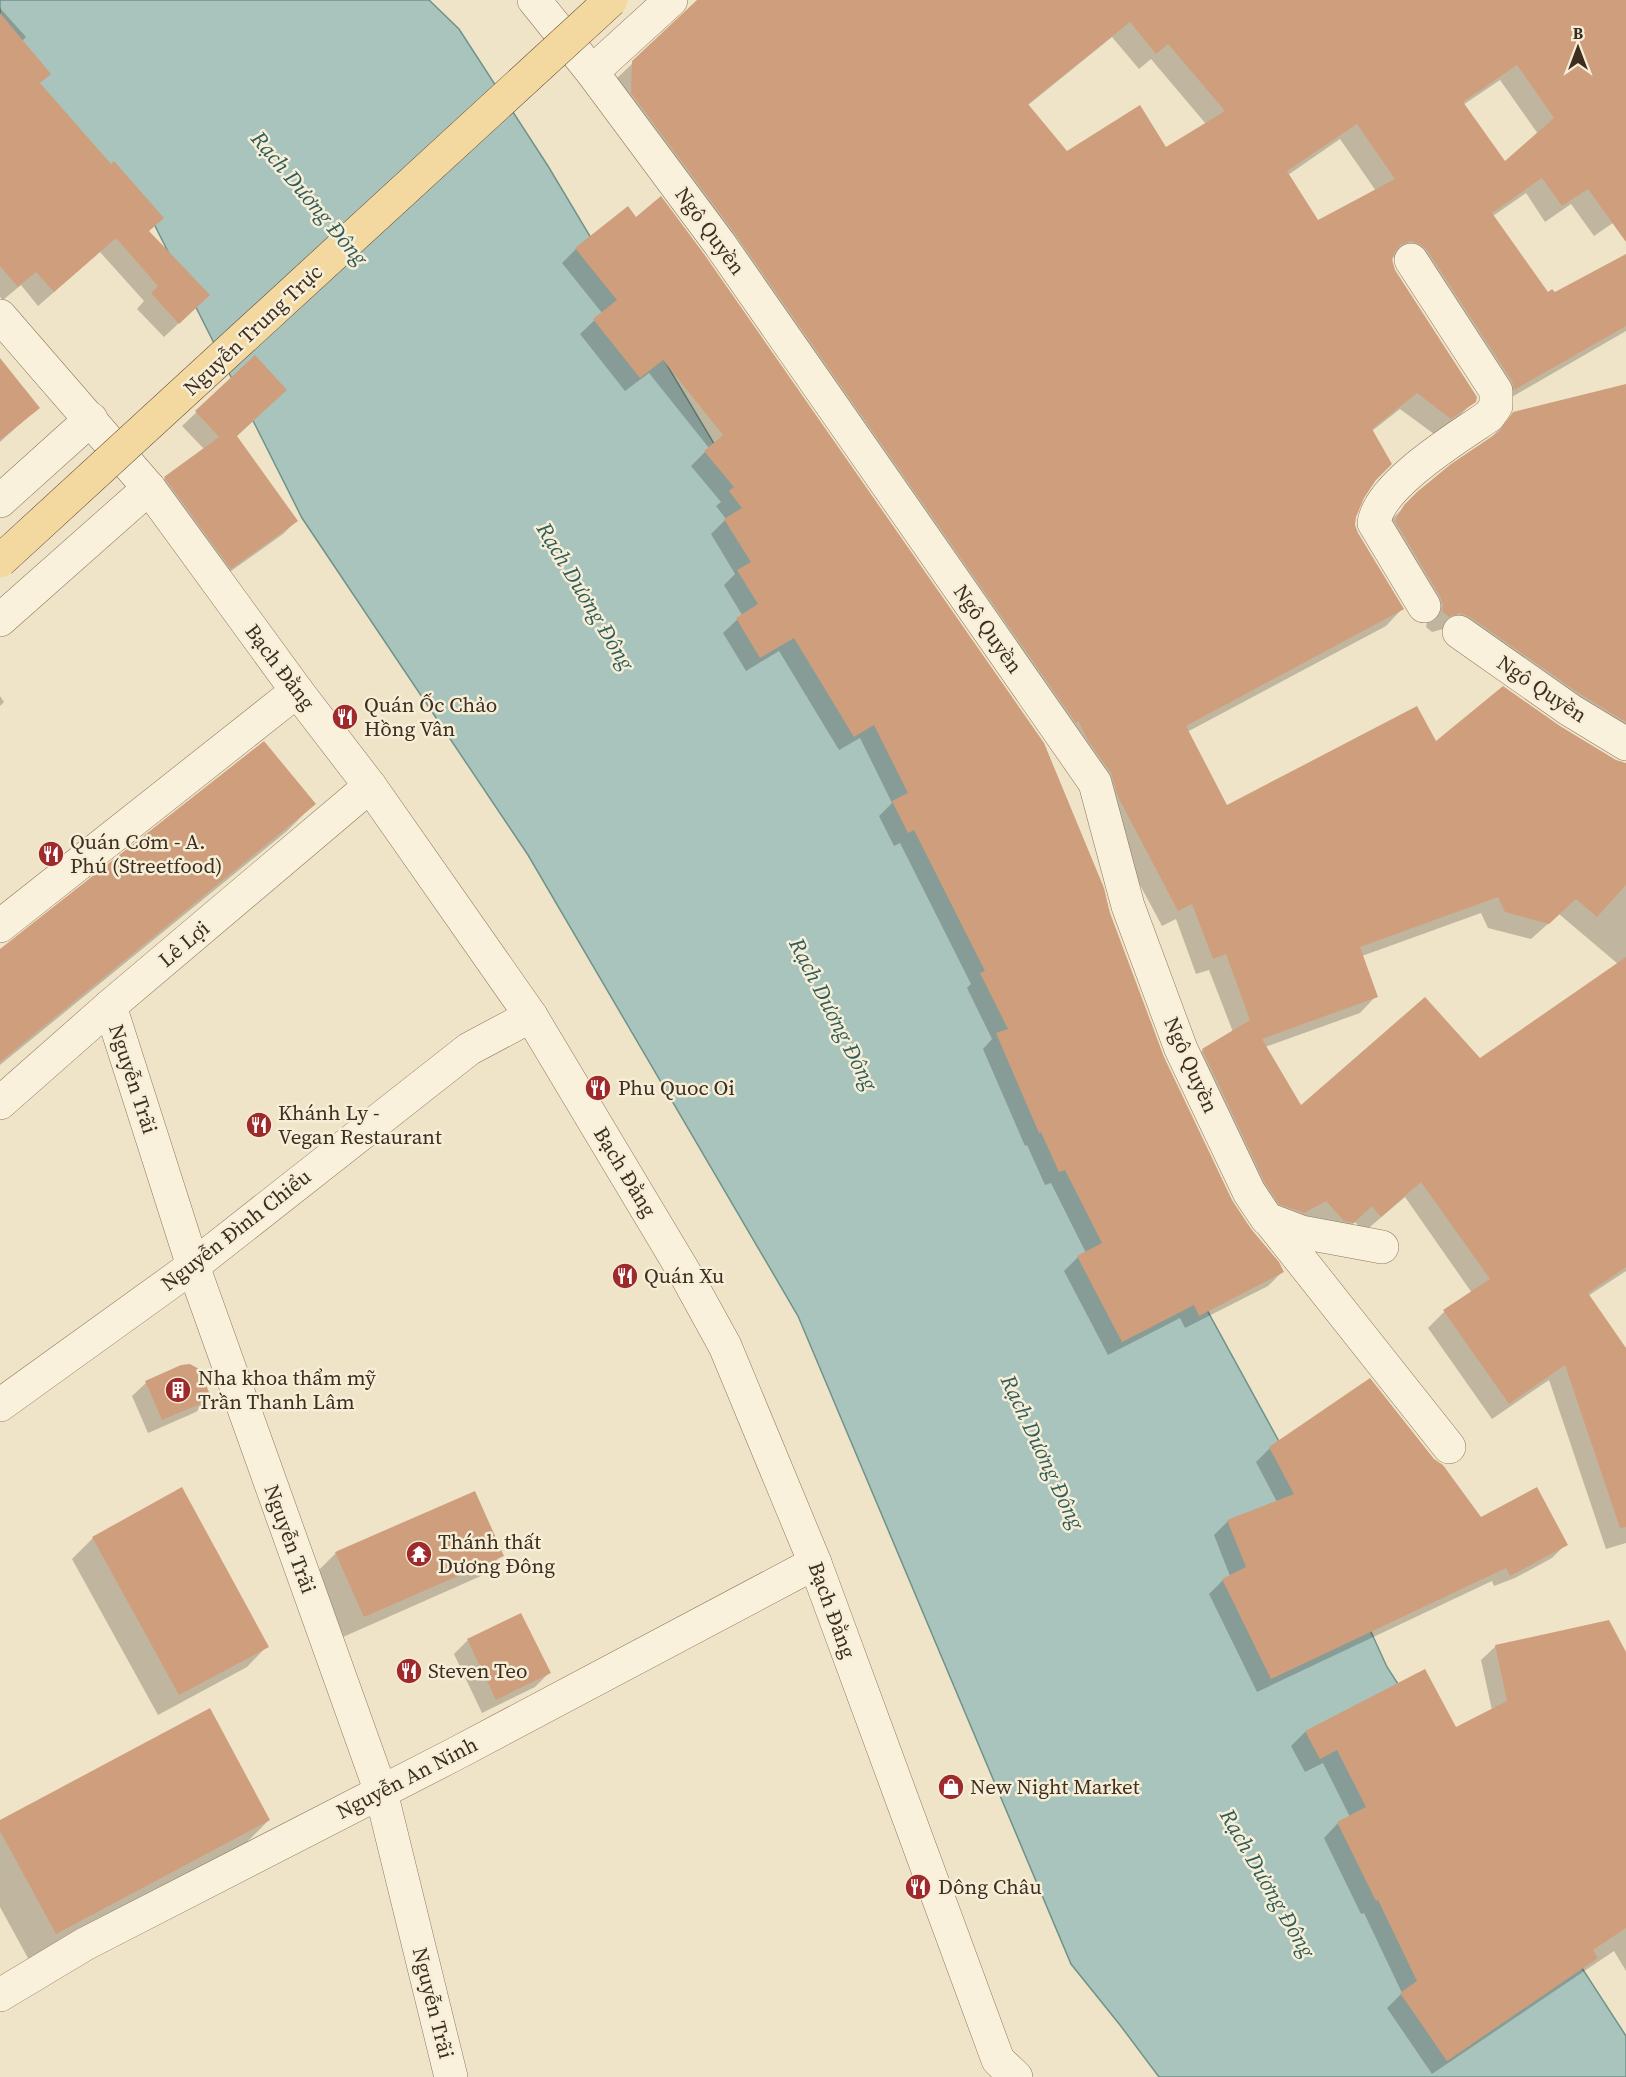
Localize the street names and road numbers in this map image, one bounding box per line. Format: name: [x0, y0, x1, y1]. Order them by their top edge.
street label: Ngô Quyền: [669, 181, 752, 281]
street label: Nguyễn Trung Trực: [177, 257, 329, 402]
street label: Ngô Quyền: [947, 578, 1030, 679]
street label: Bạch Đằng: [239, 618, 322, 716]
street label: Ngô Quyền: [1492, 648, 1593, 729]
street label: Lê Lợi: [152, 914, 215, 974]
street label: Ngô Quyền: [1157, 1012, 1226, 1118]
street label: Nguyễn Trãi: [102, 1020, 165, 1137]
street label: Bạch Đằng: [587, 1121, 664, 1222]
street label: Nguyễn Đình Chiểu: [155, 1162, 317, 1297]
street label: Nguyễn Trãi: [257, 1480, 324, 1597]
street label: Bạch Đằng: [802, 1558, 863, 1662]
street label: Nguyễn An Ninh: [331, 1729, 482, 1826]
street label: Nguyễn Trãi: [406, 1944, 461, 2061]

